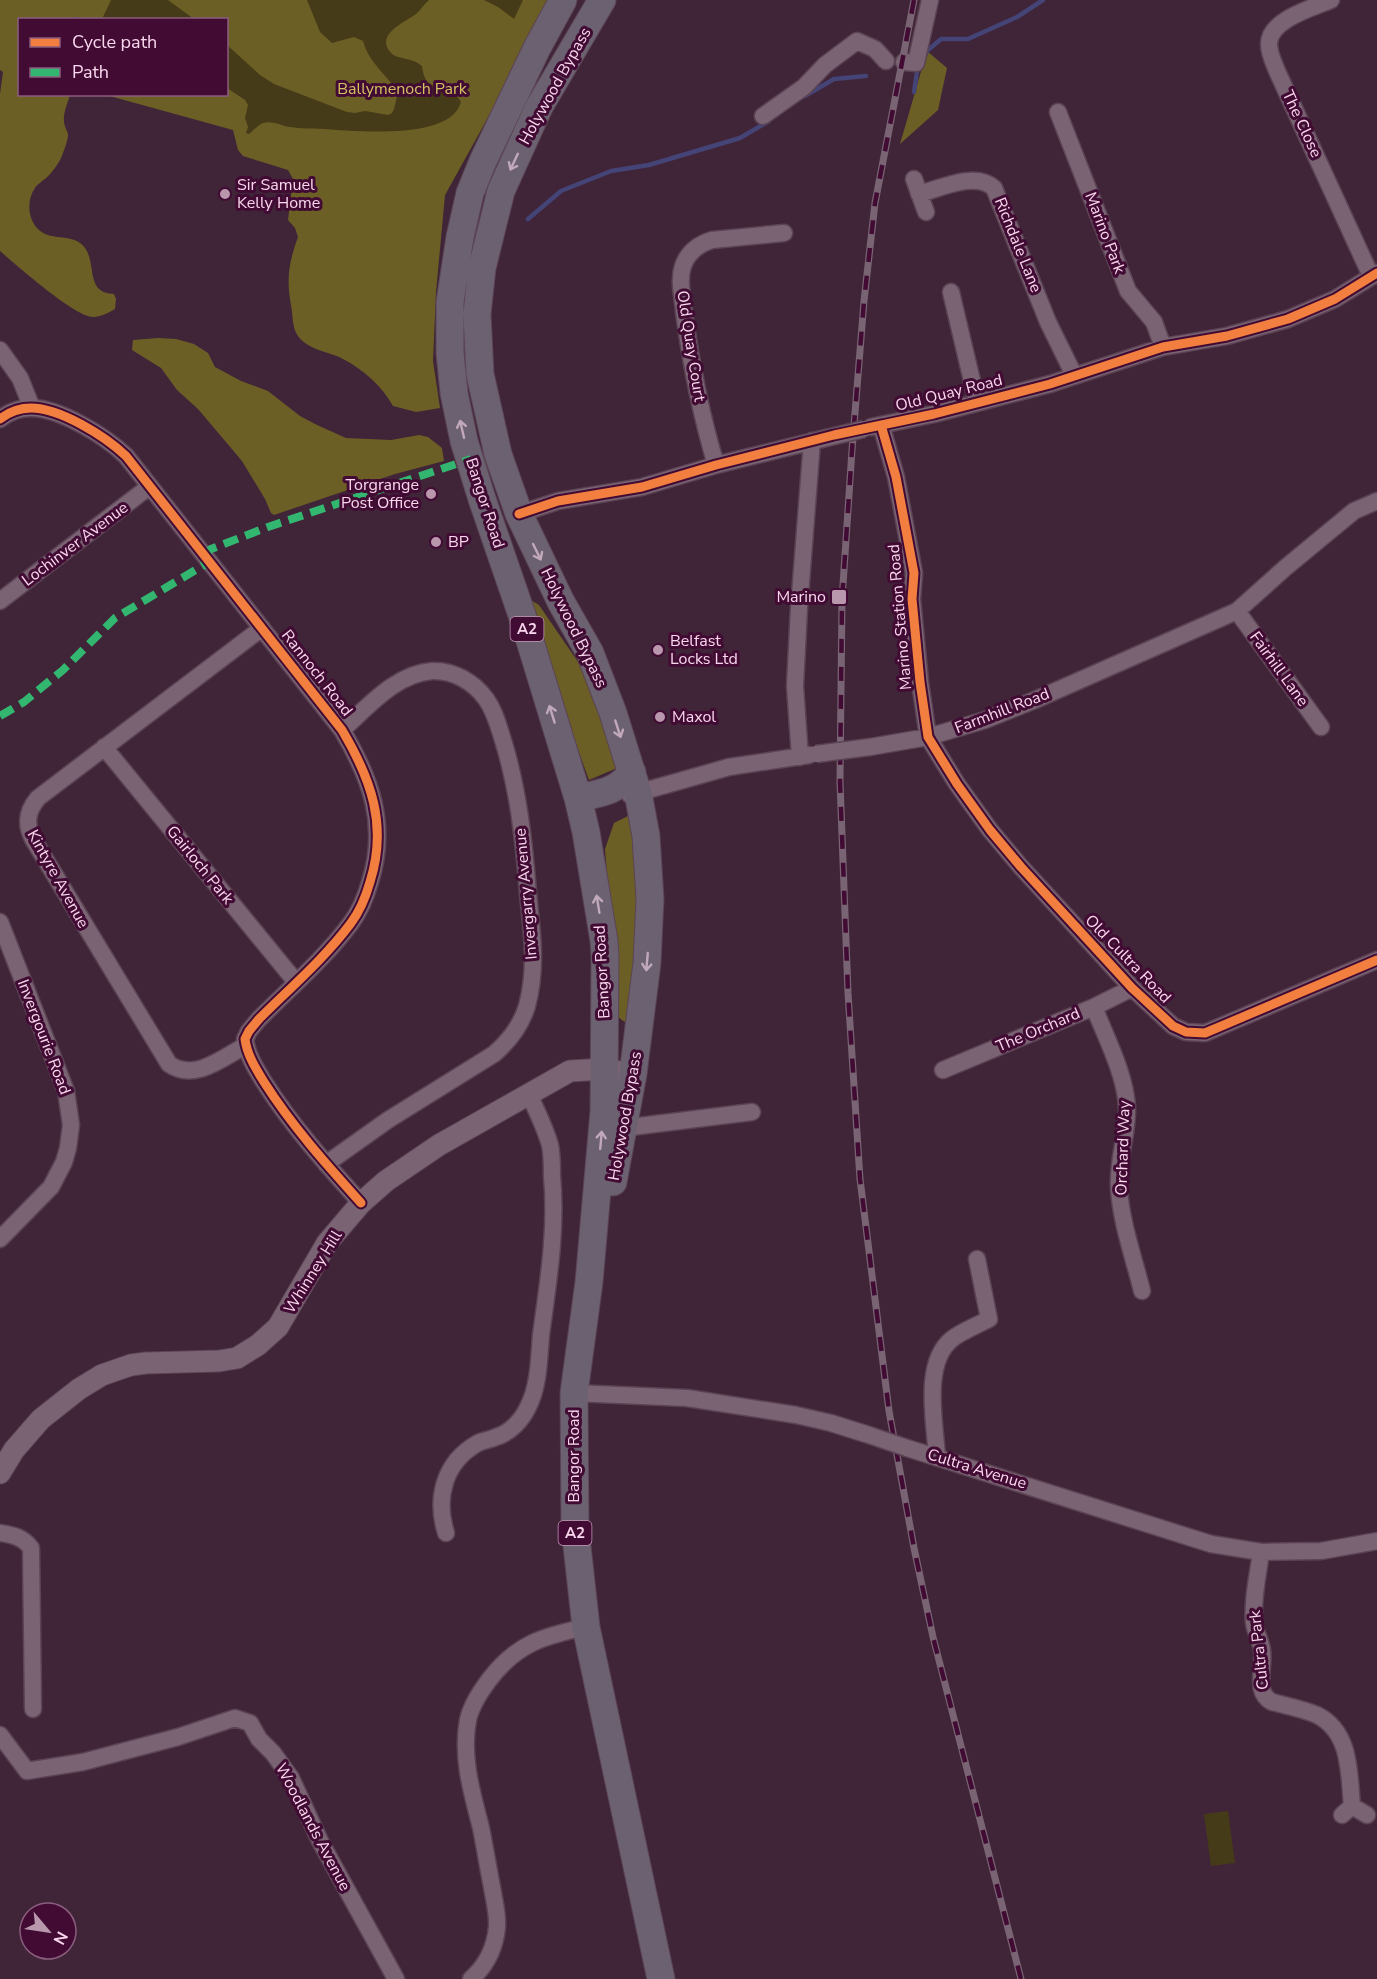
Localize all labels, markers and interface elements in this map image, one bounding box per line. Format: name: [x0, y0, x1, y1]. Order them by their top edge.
legend: [18, 18, 228, 96]
street label: Holywood Bypass: [514, 23, 596, 149]
text: Cycle path: [72, 30, 157, 54]
text: Path: [72, 60, 109, 84]
park label: Ballymenoch Park: [337, 78, 468, 100]
street label: The Close: [1277, 87, 1327, 161]
one-way arrow: [508, 152, 519, 171]
place label: Sir Samuel Kelly Home: [237, 174, 320, 214]
marker: Sir Samuel Kelly Home: [218, 187, 232, 201]
street label: Marino Park: [1079, 189, 1131, 278]
street label: Richdale Lane: [989, 194, 1047, 296]
street label: Old Quay Court: [671, 289, 711, 404]
street label: Old Quay Road: [893, 369, 1005, 417]
one-way arrow: [455, 420, 467, 439]
street label: Bangor Road: [460, 455, 510, 551]
place label: Torgrange Post Office: [341, 474, 419, 514]
marker: Torgrange Post Office: [424, 487, 438, 501]
street label: Lochinver Avenue: [17, 497, 133, 591]
place label: BP: [448, 531, 469, 553]
marker: BP: [429, 535, 443, 549]
one-way arrow: [532, 543, 543, 561]
street label: Marino Station Road: [883, 543, 917, 691]
street label: Holywood Bypass: [535, 564, 613, 692]
place label: Marino: [776, 586, 826, 608]
marker: Marino: [830, 588, 848, 606]
road number: A2: [510, 617, 544, 641]
street label: Rannoch Road: [276, 625, 358, 721]
street label: Fairhill Lane: [1244, 627, 1314, 711]
place label: Belfast Locks Ltd: [670, 630, 738, 670]
marker: Belfast Locks Ltd: [651, 643, 665, 657]
street label: Farmhill Road: [951, 683, 1053, 739]
one-way arrow: [546, 705, 557, 724]
place label: Maxol: [672, 706, 716, 728]
marker: Maxol: [653, 710, 667, 724]
one-way arrow: [613, 719, 624, 738]
street label: Gairloch Park: [161, 821, 239, 910]
street label: Kintyre Avenue: [22, 826, 94, 932]
street label: Invergarry Avenue: [509, 827, 543, 961]
one-way arrow: [592, 894, 603, 914]
street label: Old Cultra Road: [1080, 910, 1176, 1008]
street label: Bangor Road: [589, 925, 615, 1019]
one-way arrow: [641, 951, 652, 971]
street label: Invergourie Road: [12, 976, 76, 1098]
street label: The Orchard: [993, 1002, 1083, 1058]
street label: Holywood Bypass: [603, 1050, 647, 1182]
street label: Orchard Way: [1110, 1099, 1136, 1196]
one-way arrow: [596, 1131, 607, 1151]
street label: Whinney Hill: [279, 1226, 348, 1318]
street label: Bangor Road: [563, 1409, 585, 1503]
street label: Cultra Avenue: [925, 1444, 1029, 1494]
road number: A2: [558, 1521, 592, 1545]
street label: Cultra Park: [1244, 1608, 1274, 1691]
street label: Woodlands Avenue: [270, 1759, 356, 1895]
north arrow: [18, 1901, 78, 1961]
text: N: [48, 1927, 73, 1948]

